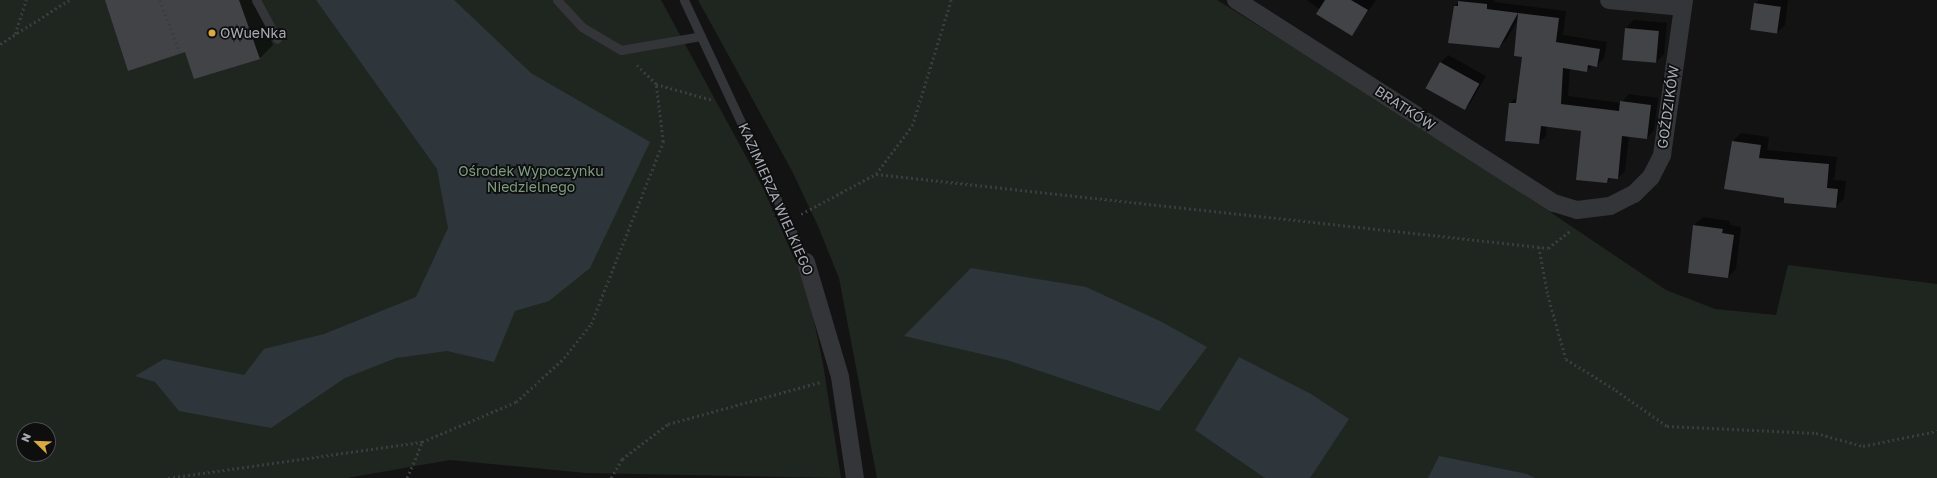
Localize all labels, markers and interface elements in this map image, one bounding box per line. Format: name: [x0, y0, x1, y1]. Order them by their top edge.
place label: OWueNka: [220, 25, 286, 41]
marker: OWueNka: [207, 28, 217, 38]
street label: GOŹDZIKÓW: [1654, 64, 1682, 150]
street label: BRATKÓW: [1372, 82, 1438, 134]
street label: KAZIMIERZA WIELKIEGO: [735, 120, 817, 278]
park label: Ośrodek Wypoczynku Niedzielnego: [458, 163, 604, 196]
north arrow: [16, 422, 56, 462]
text: N: [18, 431, 33, 444]

